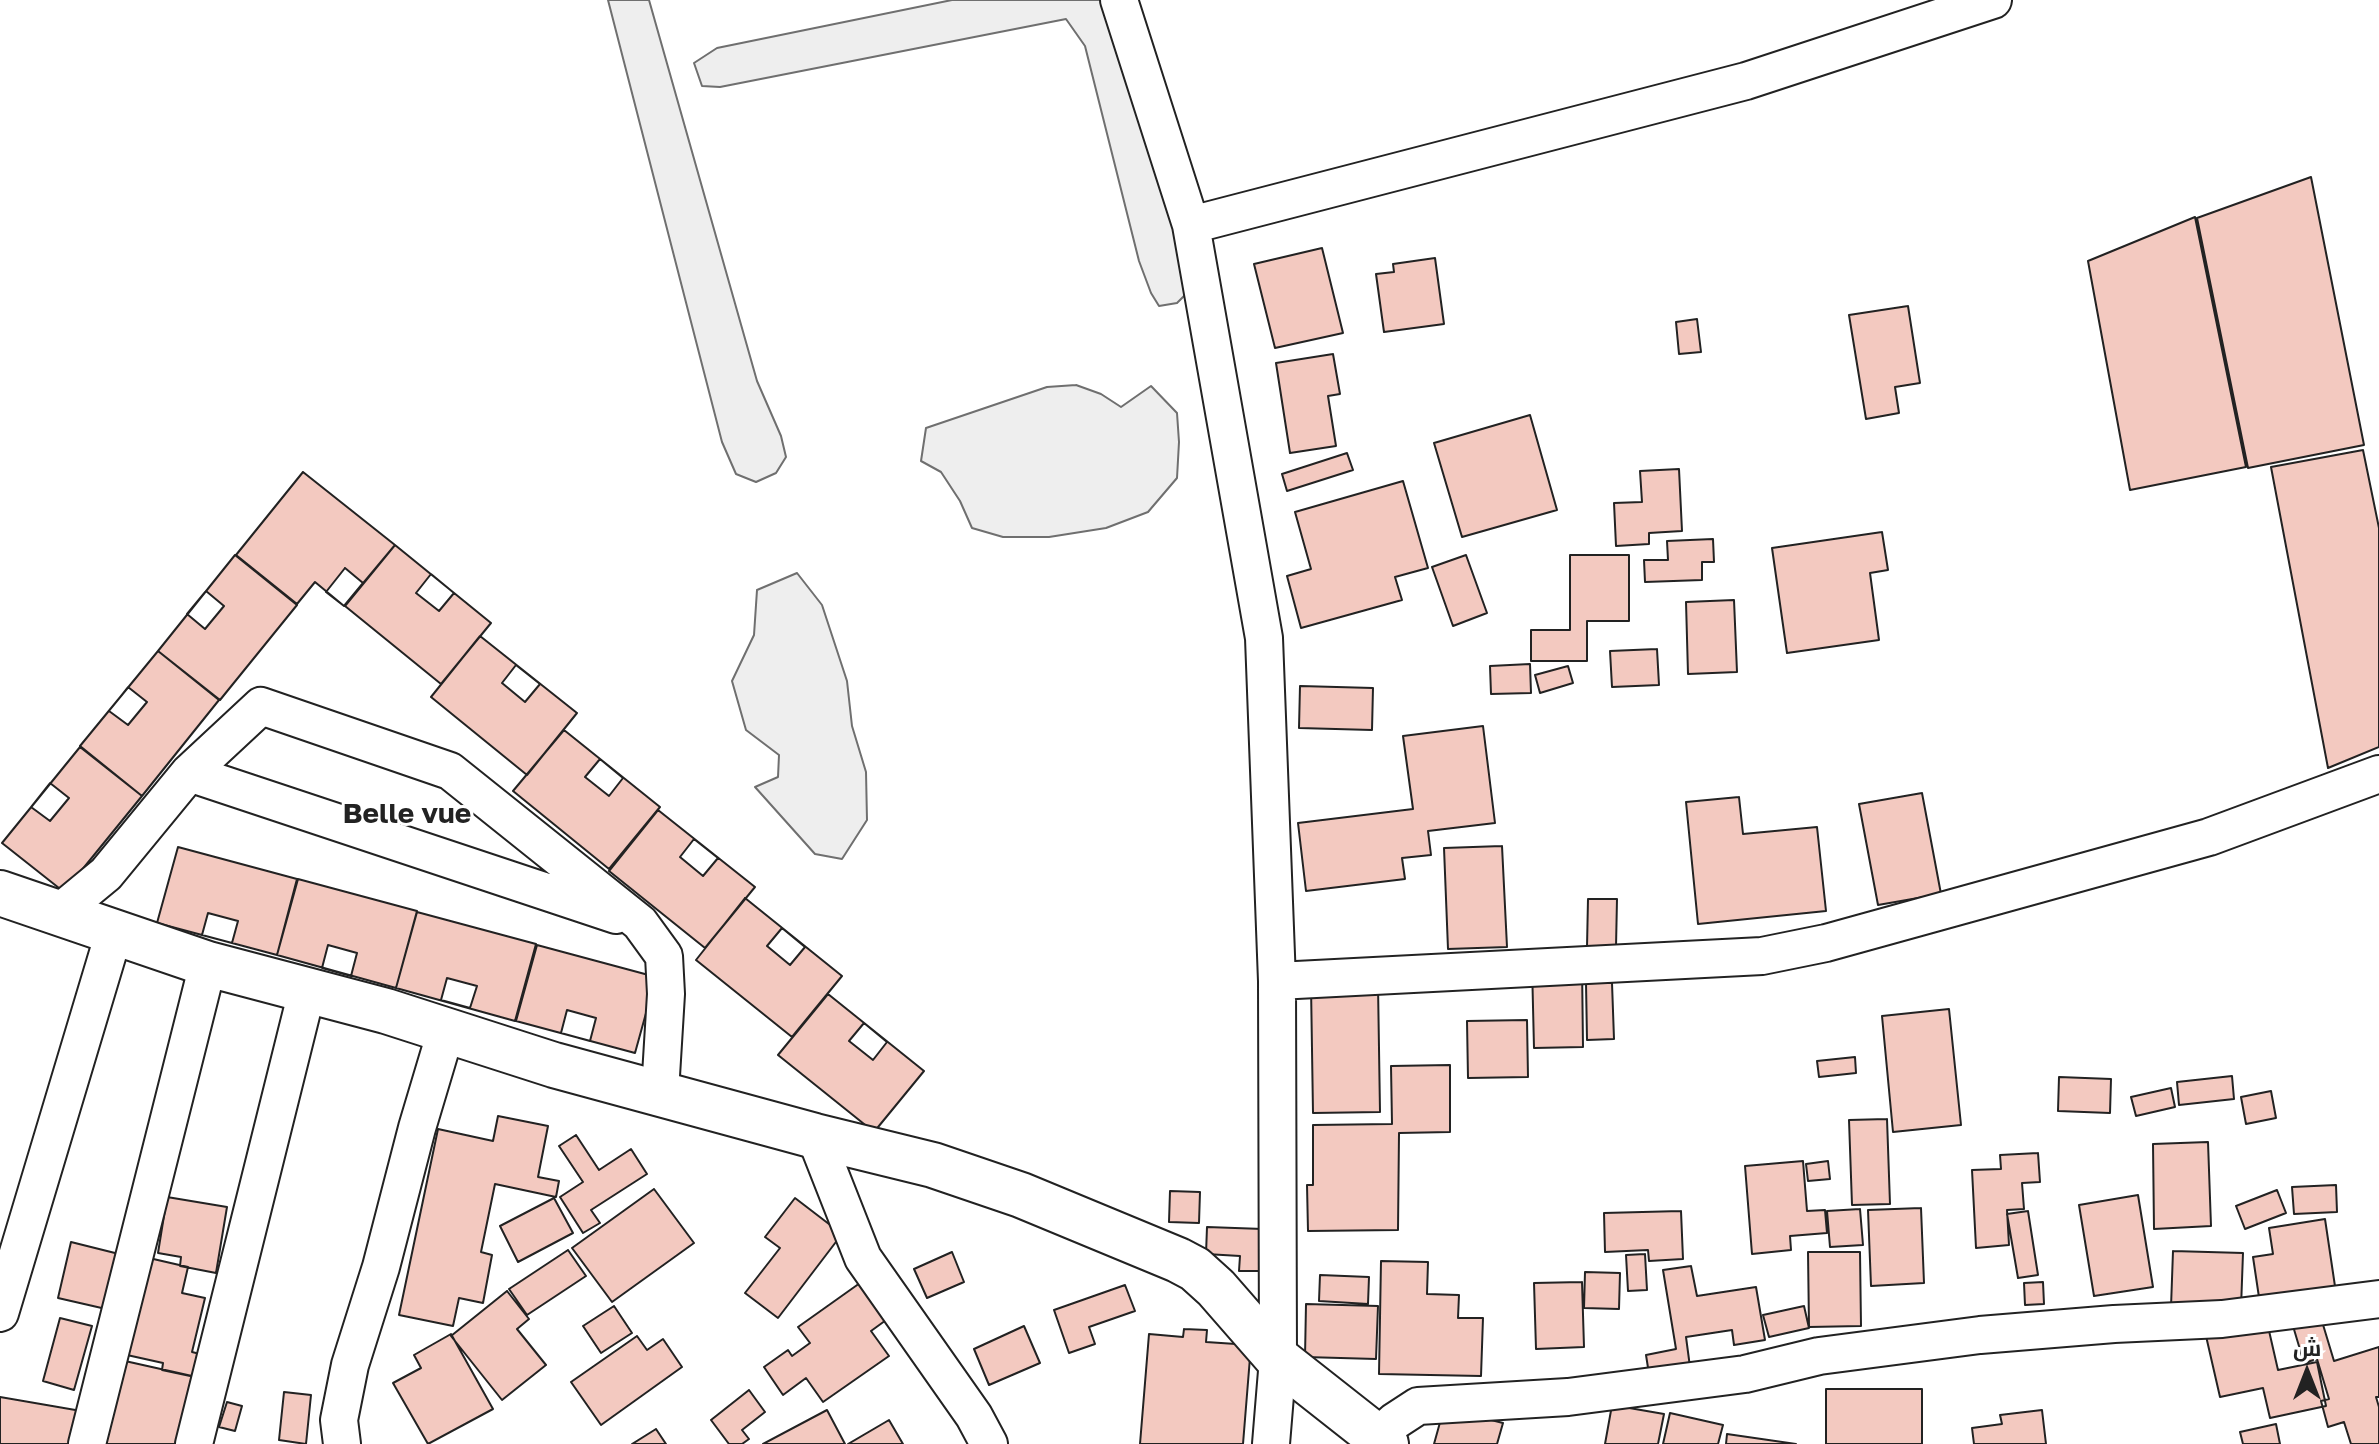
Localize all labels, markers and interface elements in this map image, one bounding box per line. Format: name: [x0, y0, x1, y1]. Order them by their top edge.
district label: Belle vue: [343, 797, 471, 831]
north arrow: [2267, 1332, 2347, 1412]
text: ش: [2293, 1334, 2321, 1361]

